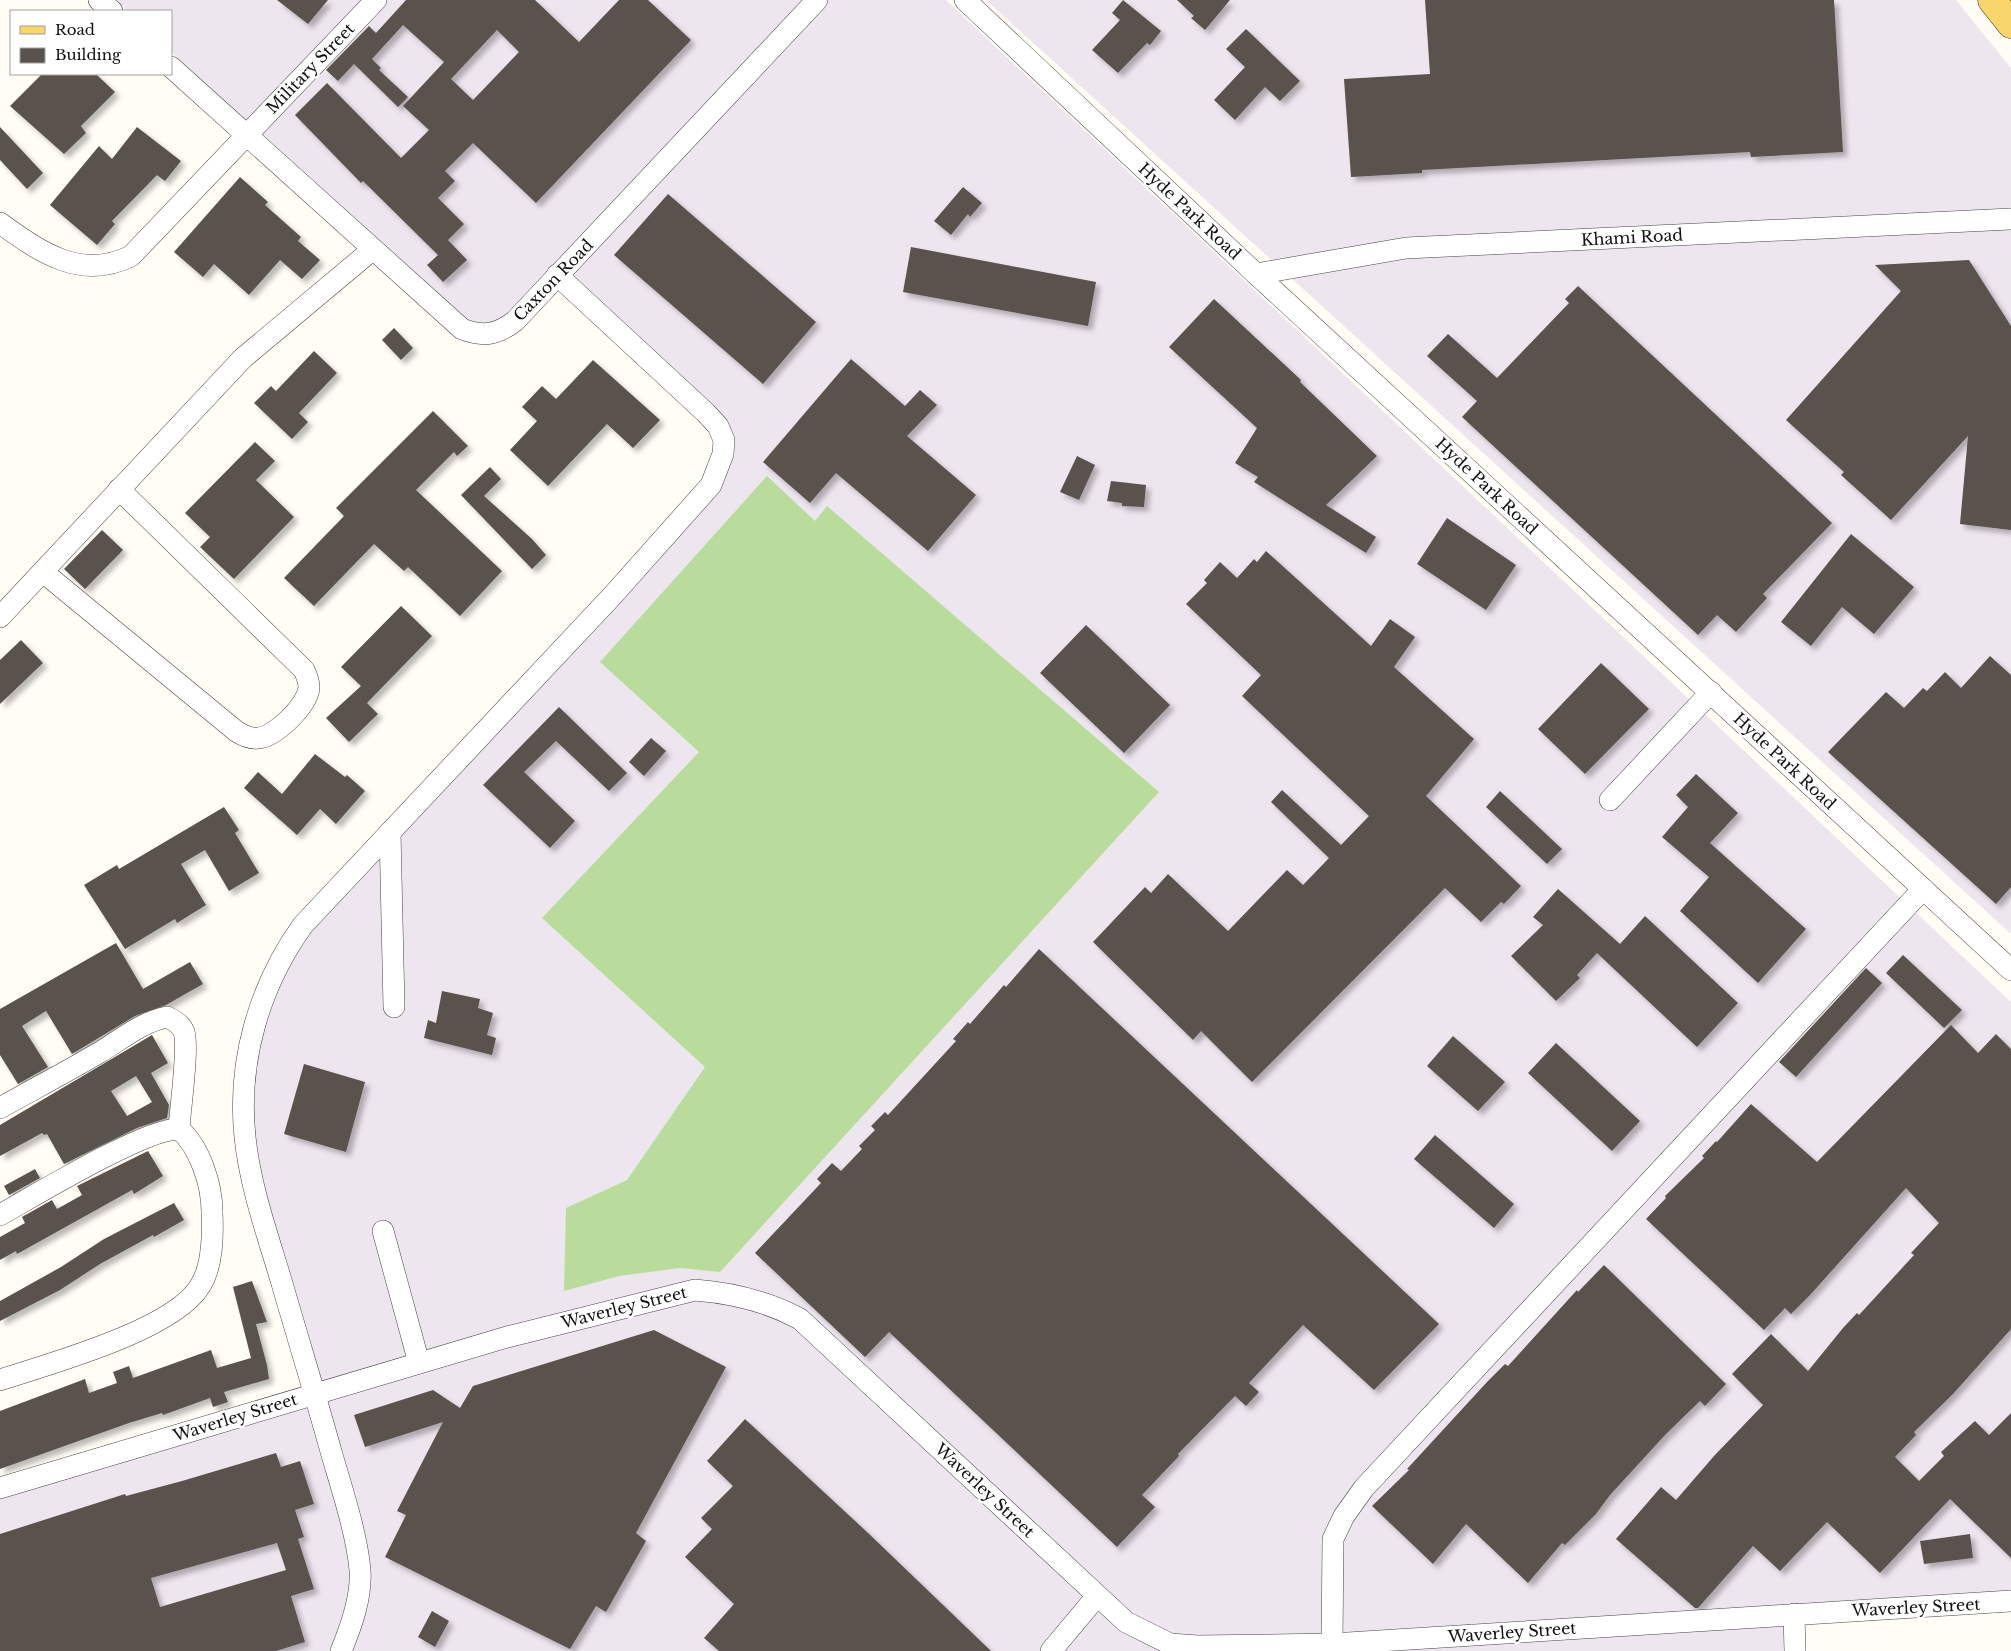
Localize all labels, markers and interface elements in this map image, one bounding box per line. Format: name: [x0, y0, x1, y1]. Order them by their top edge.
legend: [10, 10, 172, 75]
street label: Military Street: [262, 18, 358, 118]
text: Road: [55, 20, 95, 39]
text: Building: [55, 45, 122, 64]
street label: Hyde Park Road: [1135, 158, 1246, 264]
street label: Khami Road: [1580, 224, 1684, 250]
street label: Caxton Road: [509, 235, 597, 325]
street label: Hyde Park Road: [1432, 433, 1543, 539]
street label: Hyde Park Road: [1730, 708, 1841, 814]
street label: Waverley Street: [558, 1282, 689, 1333]
street label: Waverley Street: [170, 1389, 300, 1446]
street label: Waverley Street: [930, 1438, 1039, 1541]
street label: Waverley Street: [1850, 1594, 1981, 1620]
street label: Waverley Street: [1446, 1618, 1577, 1647]

